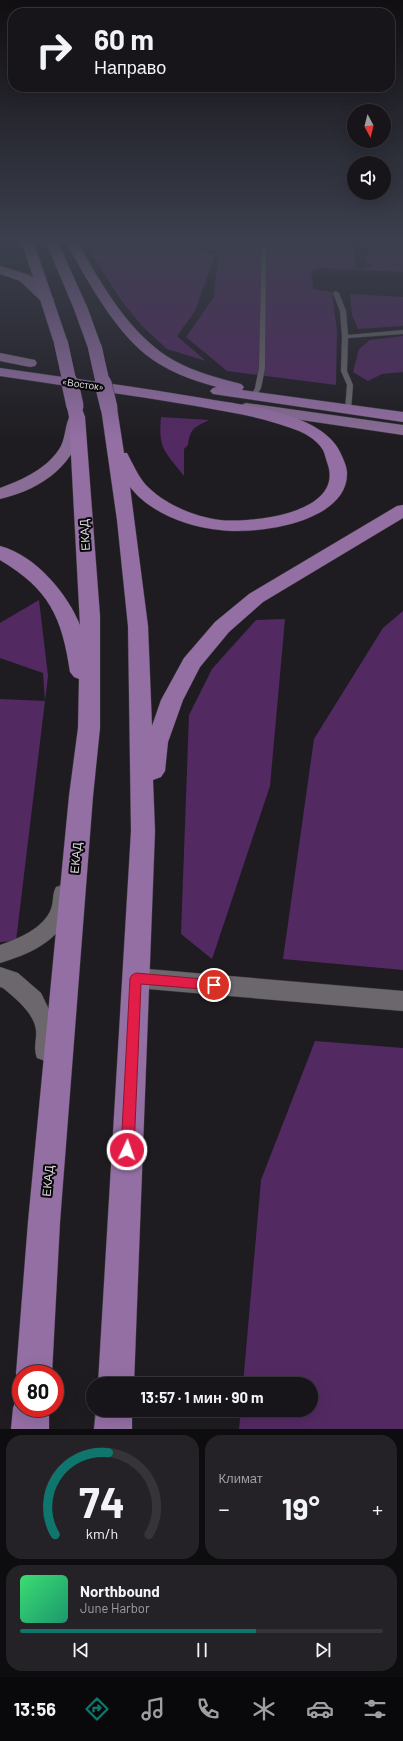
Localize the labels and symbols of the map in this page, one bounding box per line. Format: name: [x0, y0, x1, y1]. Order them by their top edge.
north arrow: [347, 104, 391, 148]
street label: «Восток»: [61, 375, 105, 393]
street label: ЕКАД: [76, 519, 93, 551]
street label: ЕКАД: [67, 842, 84, 874]
pin: [197, 968, 231, 1002]
position arrow: [106, 1129, 148, 1171]
street label: ЕКАД: [39, 1165, 56, 1197]
speed limit sign: 80: [12, 1365, 64, 1417]

